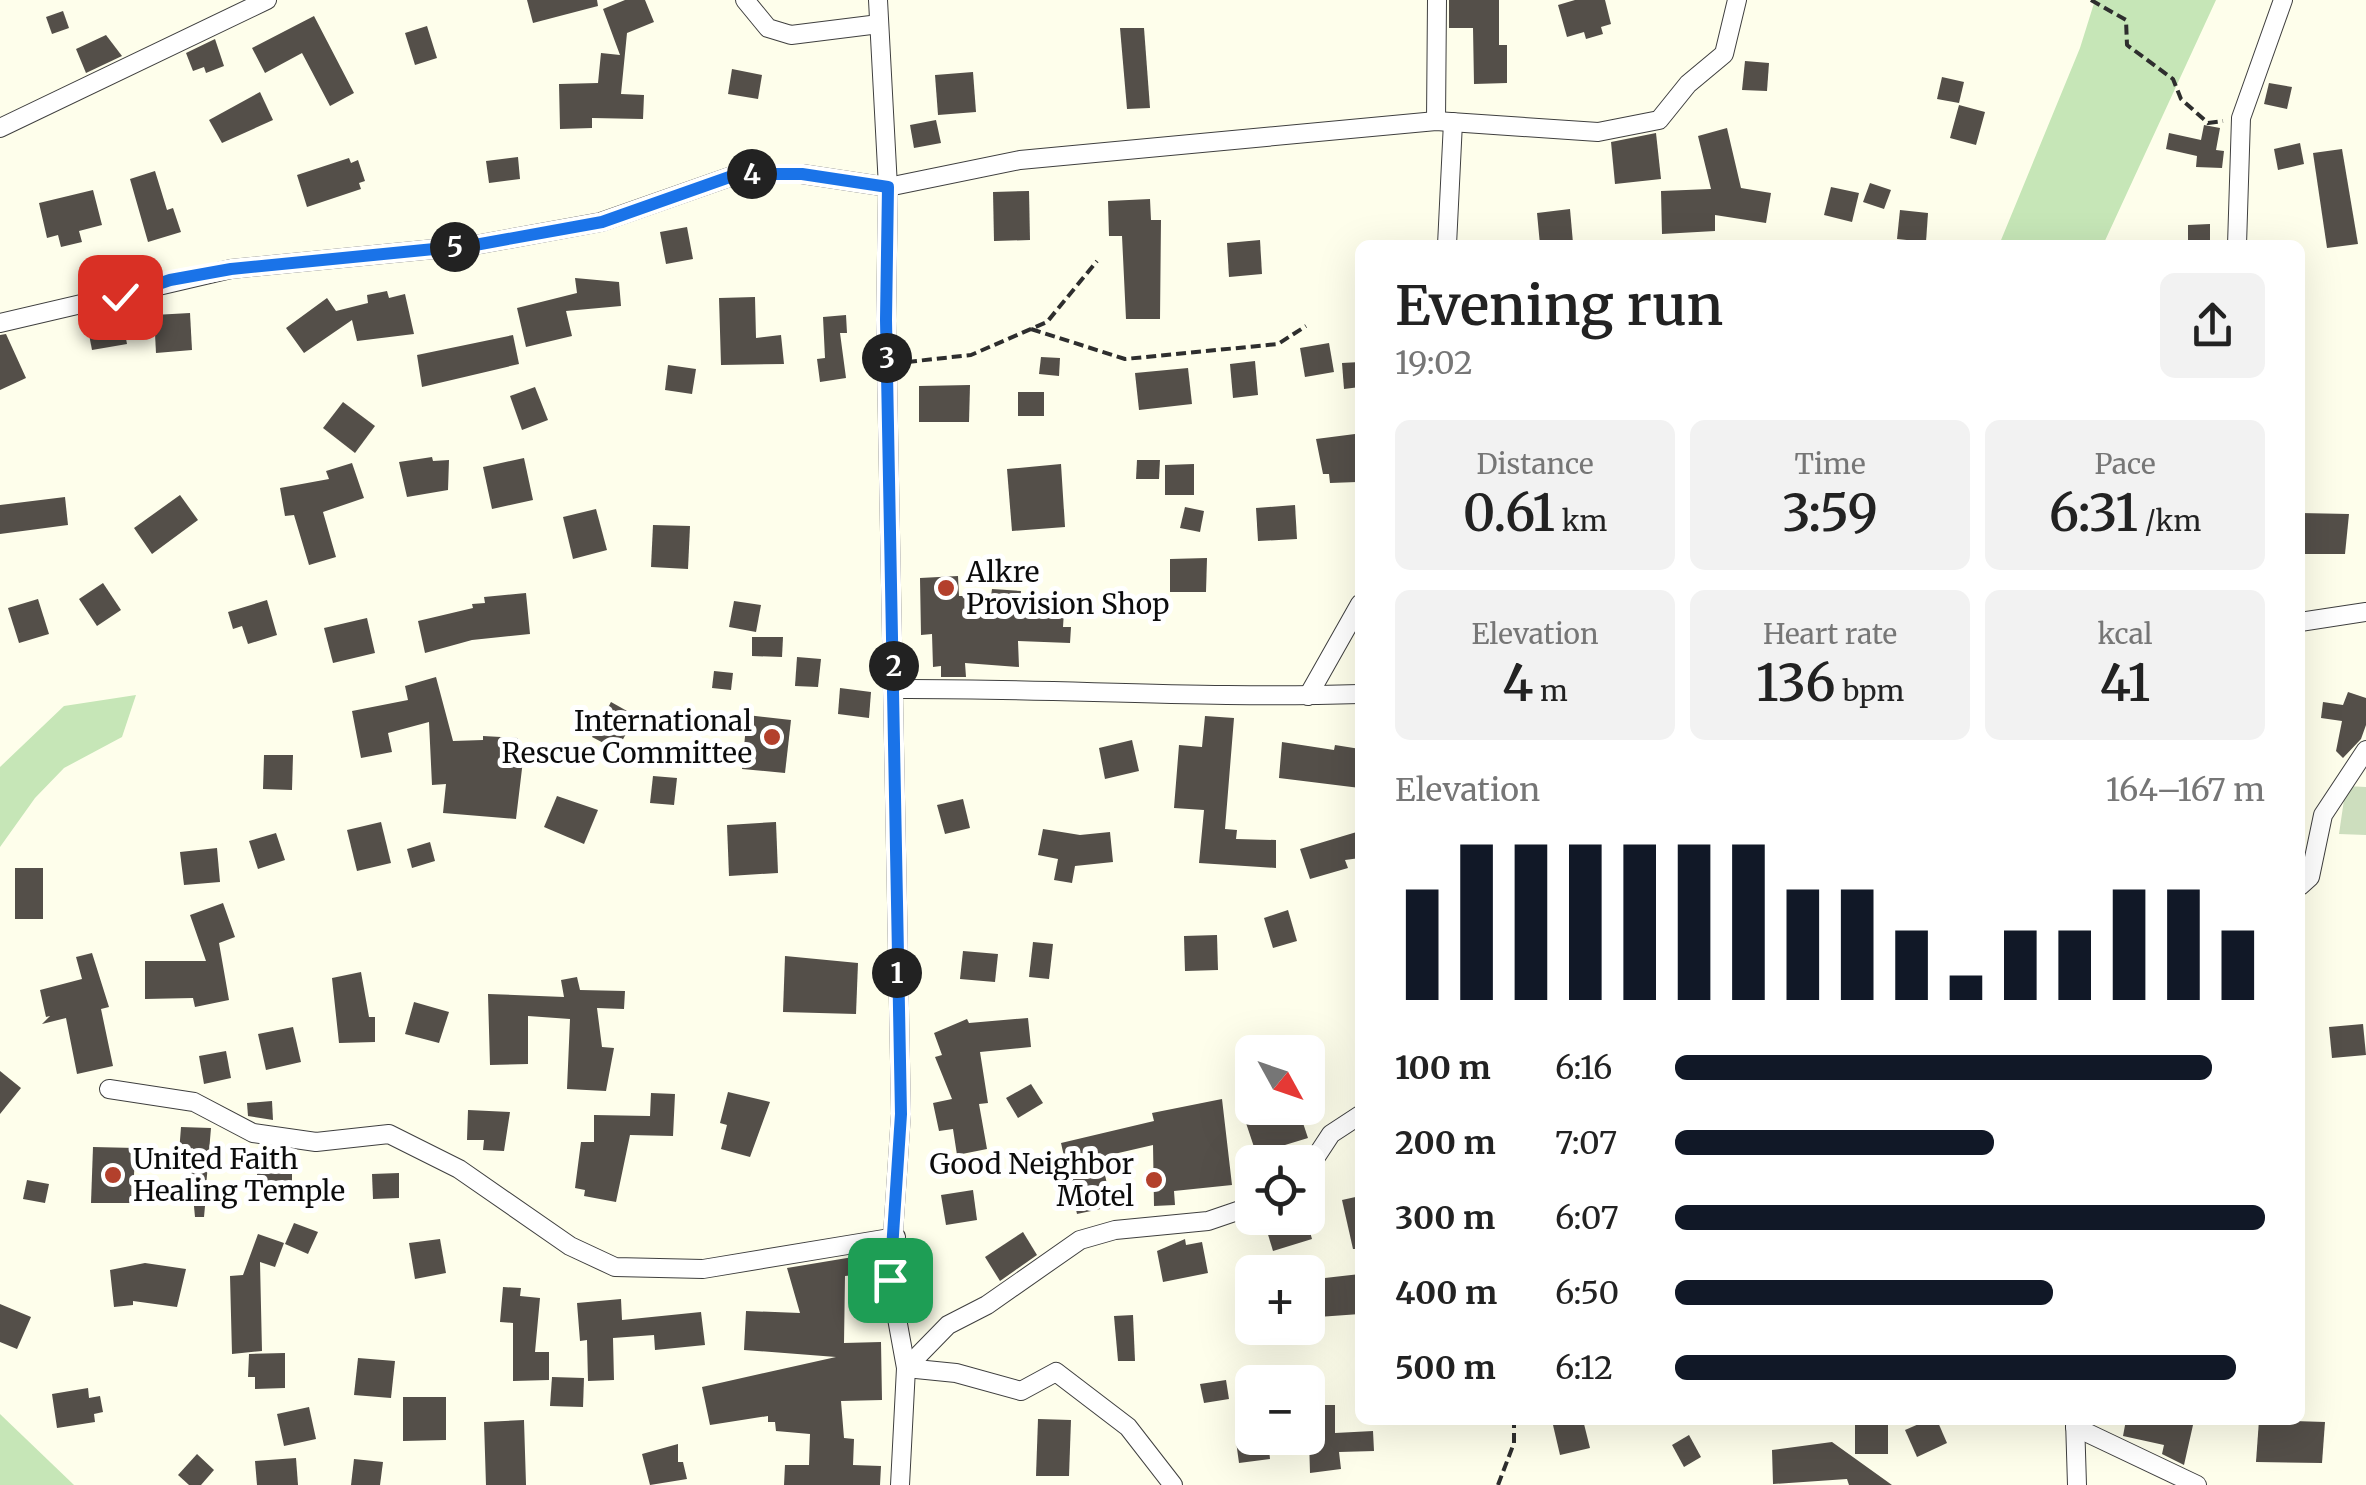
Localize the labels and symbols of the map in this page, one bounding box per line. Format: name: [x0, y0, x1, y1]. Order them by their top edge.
pin: 4: [727, 149, 777, 199]
pin: 5: [430, 222, 480, 272]
pin: [78, 255, 163, 340]
pin: 3: [862, 333, 912, 383]
place label: Alkre Provision Shop: [965, 554, 1169, 622]
marker: Alkre Provision Shop: [935, 577, 957, 599]
pin: 2: [869, 641, 919, 691]
place label: International Rescue Committee: [502, 703, 752, 771]
marker: International Rescue Committee: [761, 726, 783, 748]
pin: 1: [872, 948, 922, 998]
north arrow: [1235, 1035, 1325, 1125]
place label: United Faith Healing Temple: [133, 1141, 345, 1209]
place label: Good Neighbor Motel: [930, 1146, 1134, 1214]
marker: United Faith Healing Temple: [102, 1164, 124, 1186]
marker: Good Neighbor Motel: [1143, 1169, 1165, 1191]
pin: [848, 1238, 933, 1323]

